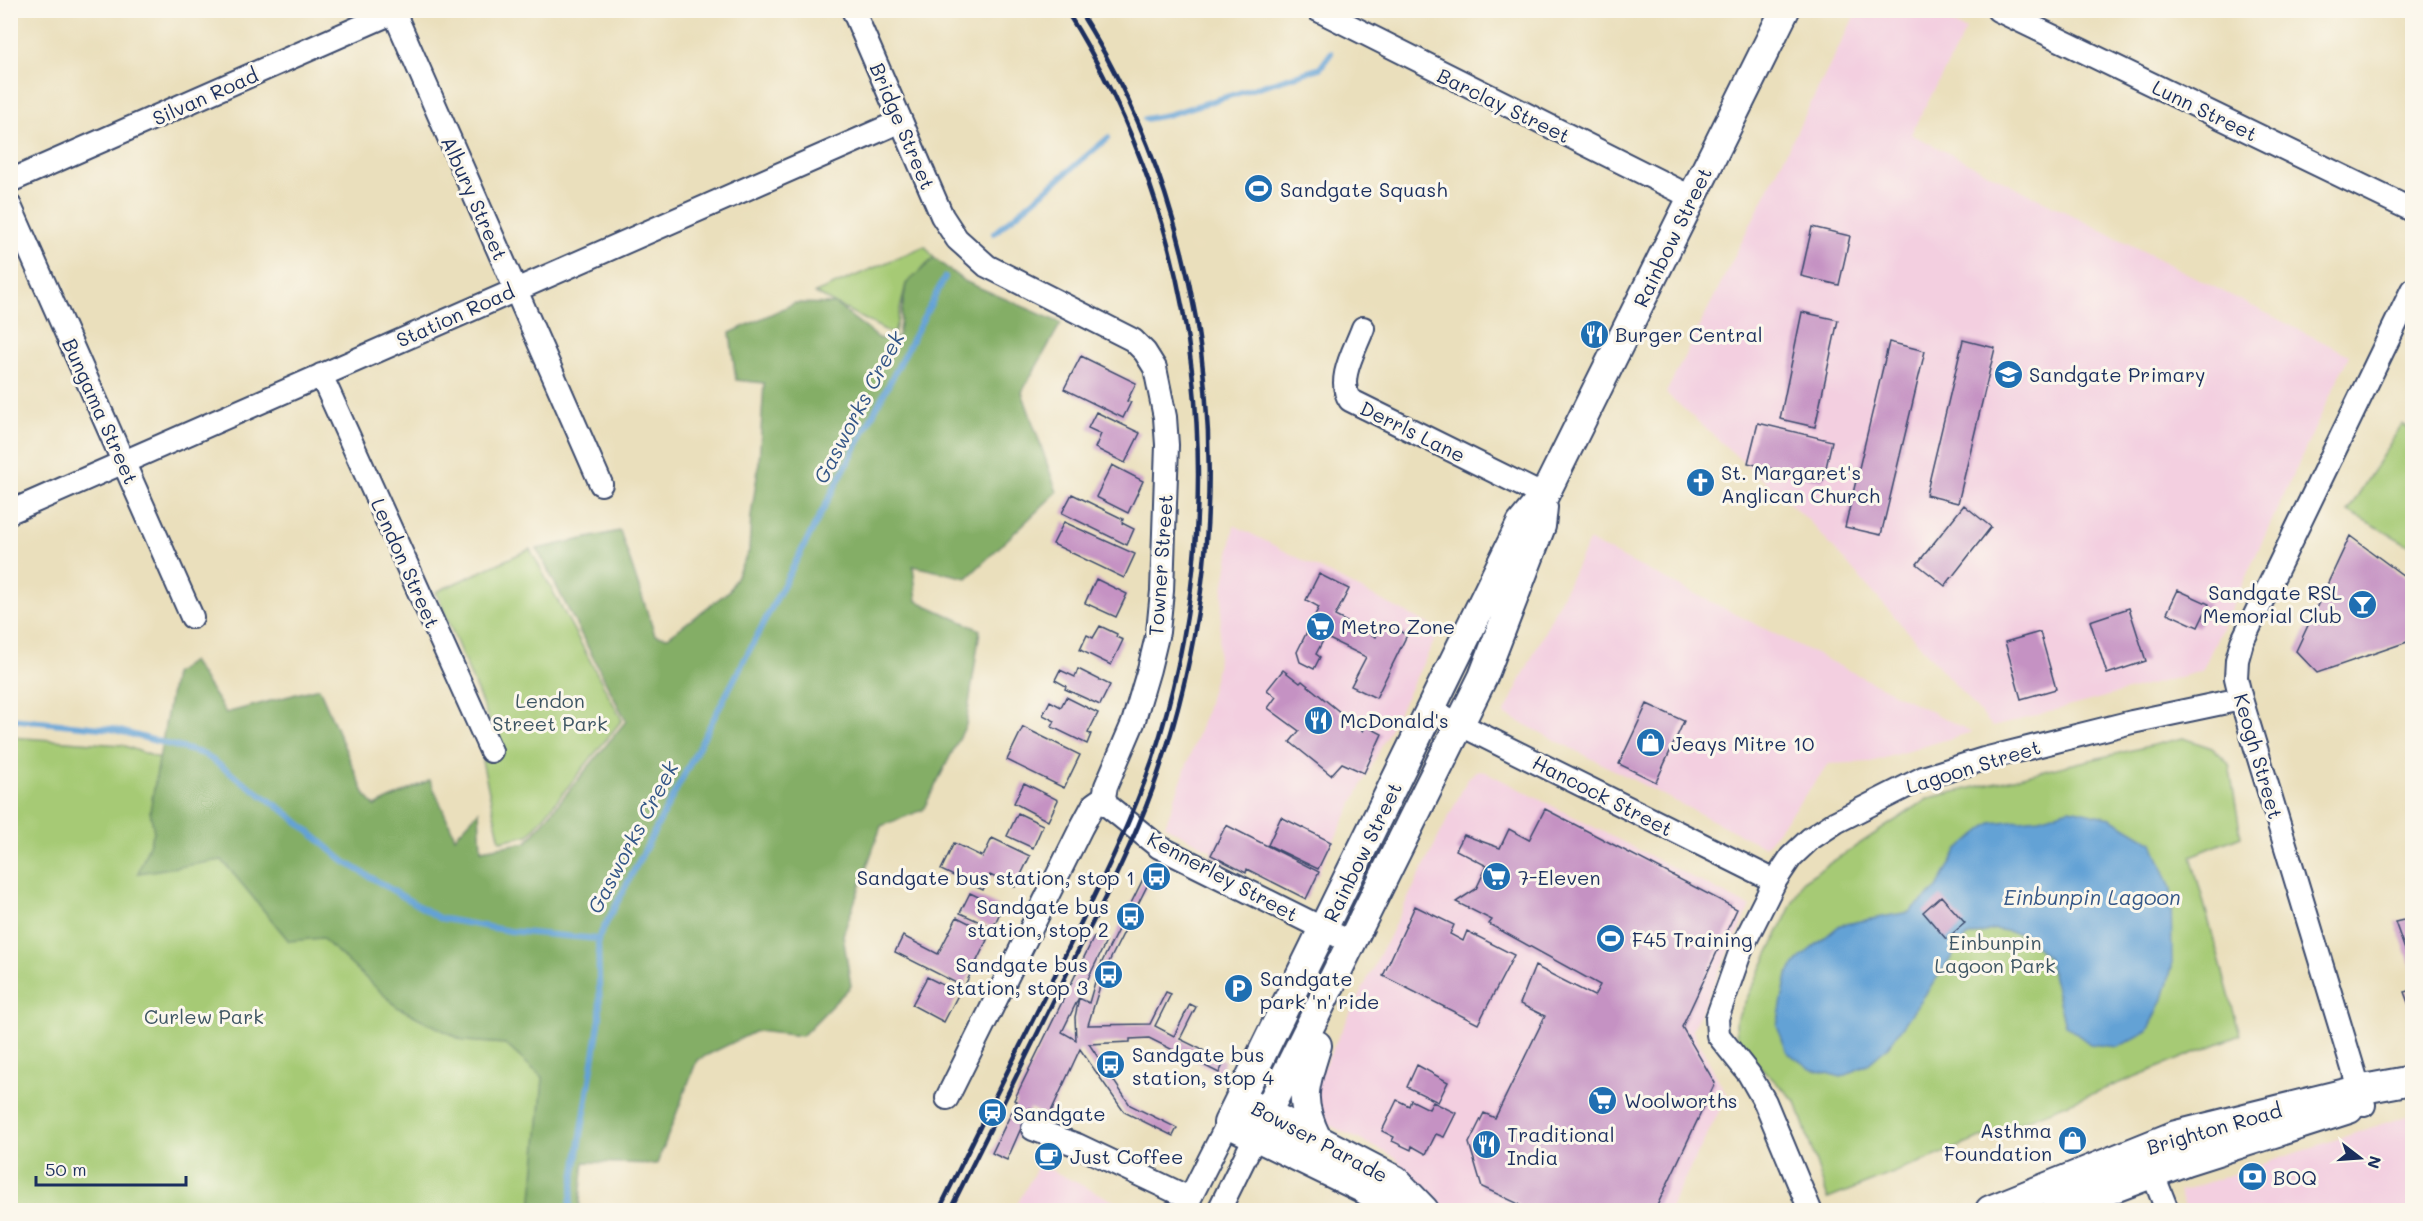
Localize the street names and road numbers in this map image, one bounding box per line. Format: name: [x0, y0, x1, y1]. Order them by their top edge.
street label: Bridge Street: [865, 59, 941, 193]
street label: Silvan Road: [148, 61, 262, 131]
street label: Barclay Street: [1433, 62, 1575, 148]
street label: Lunn Street: [2148, 73, 2262, 147]
street label: Albury Street: [436, 132, 514, 264]
street label: Rainbow Street: [1627, 163, 1717, 311]
street label: Station Road: [392, 277, 518, 353]
street label: Bungama Street: [57, 334, 145, 488]
street label: Derrls Lane: [1356, 394, 1470, 468]
street label: Towner Street: [1142, 493, 1178, 637]
street label: Lendon Street: [366, 494, 446, 632]
street label: Keogh Street: [2229, 690, 2289, 822]
street label: Lagoon Street: [1903, 733, 2043, 799]
street label: Hancock Street: [1529, 748, 1677, 842]
street label: Rainbow Street: [1317, 778, 1407, 926]
street label: Kennerley Street: [1143, 825, 1303, 927]
street label: Bowser Parade: [1247, 1094, 1393, 1188]
street label: Brighton Road: [2143, 1096, 2285, 1160]

